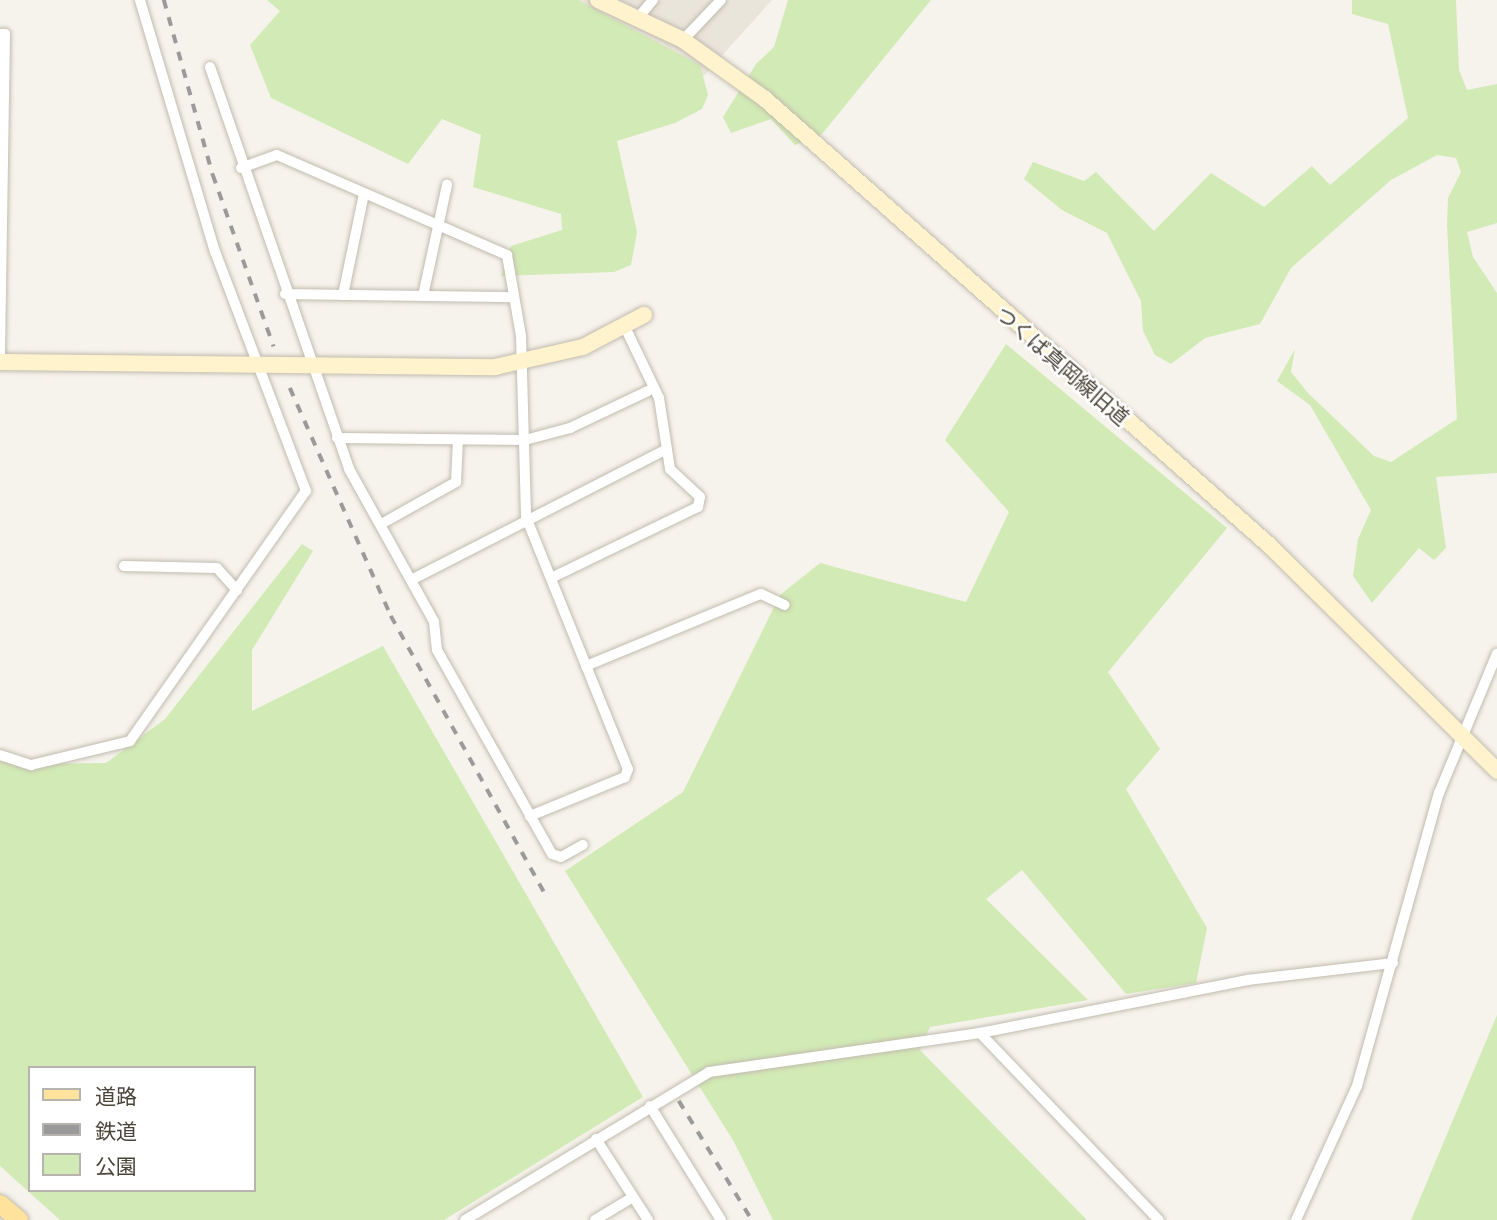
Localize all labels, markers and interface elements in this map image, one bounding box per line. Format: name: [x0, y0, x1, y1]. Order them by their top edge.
street label: つくば真岡線旧道: [990, 301, 1134, 431]
legend: [28, 1066, 256, 1192]
text: 道路: [95, 1084, 137, 1110]
text: 鉄道: [95, 1119, 137, 1145]
text: 公園: [95, 1154, 137, 1180]

